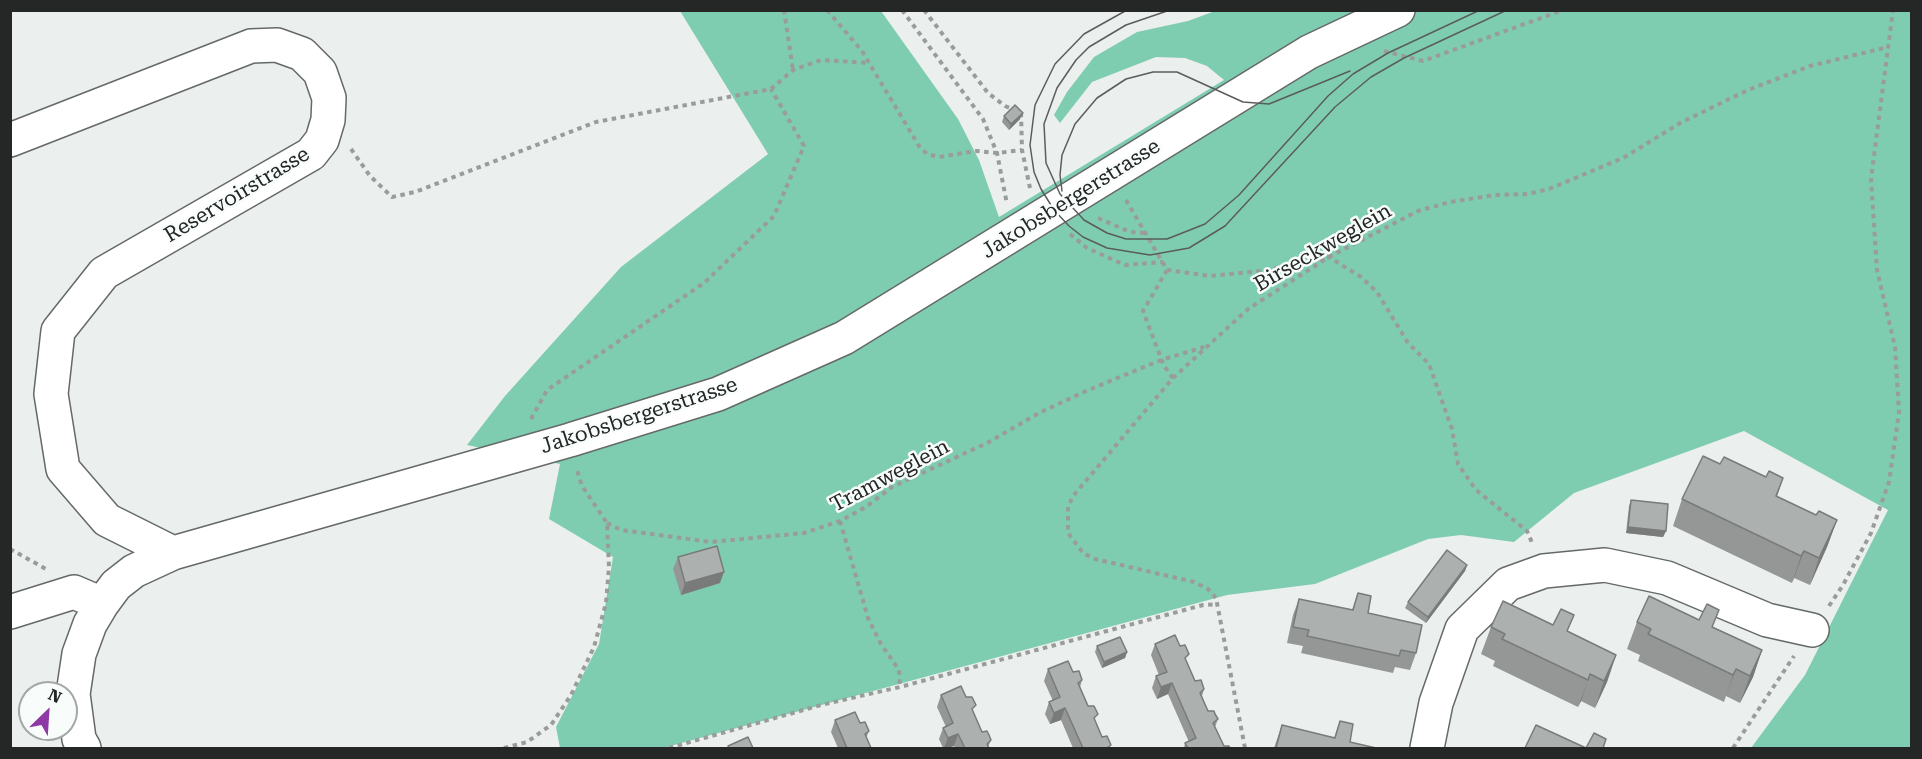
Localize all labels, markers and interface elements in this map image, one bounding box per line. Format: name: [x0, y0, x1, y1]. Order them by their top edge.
street label: Jakobsbergerstrasse: [977, 134, 1165, 264]
street label: Reservoirstrasse: [160, 142, 314, 248]
street label: Birseckweglein: [1250, 199, 1396, 297]
street label: Jakobsbergerstrasse: [537, 372, 741, 460]
street label: Tramweglein: [826, 434, 954, 518]
north arrow: [18, 681, 78, 741]
text: N: [45, 685, 65, 707]

